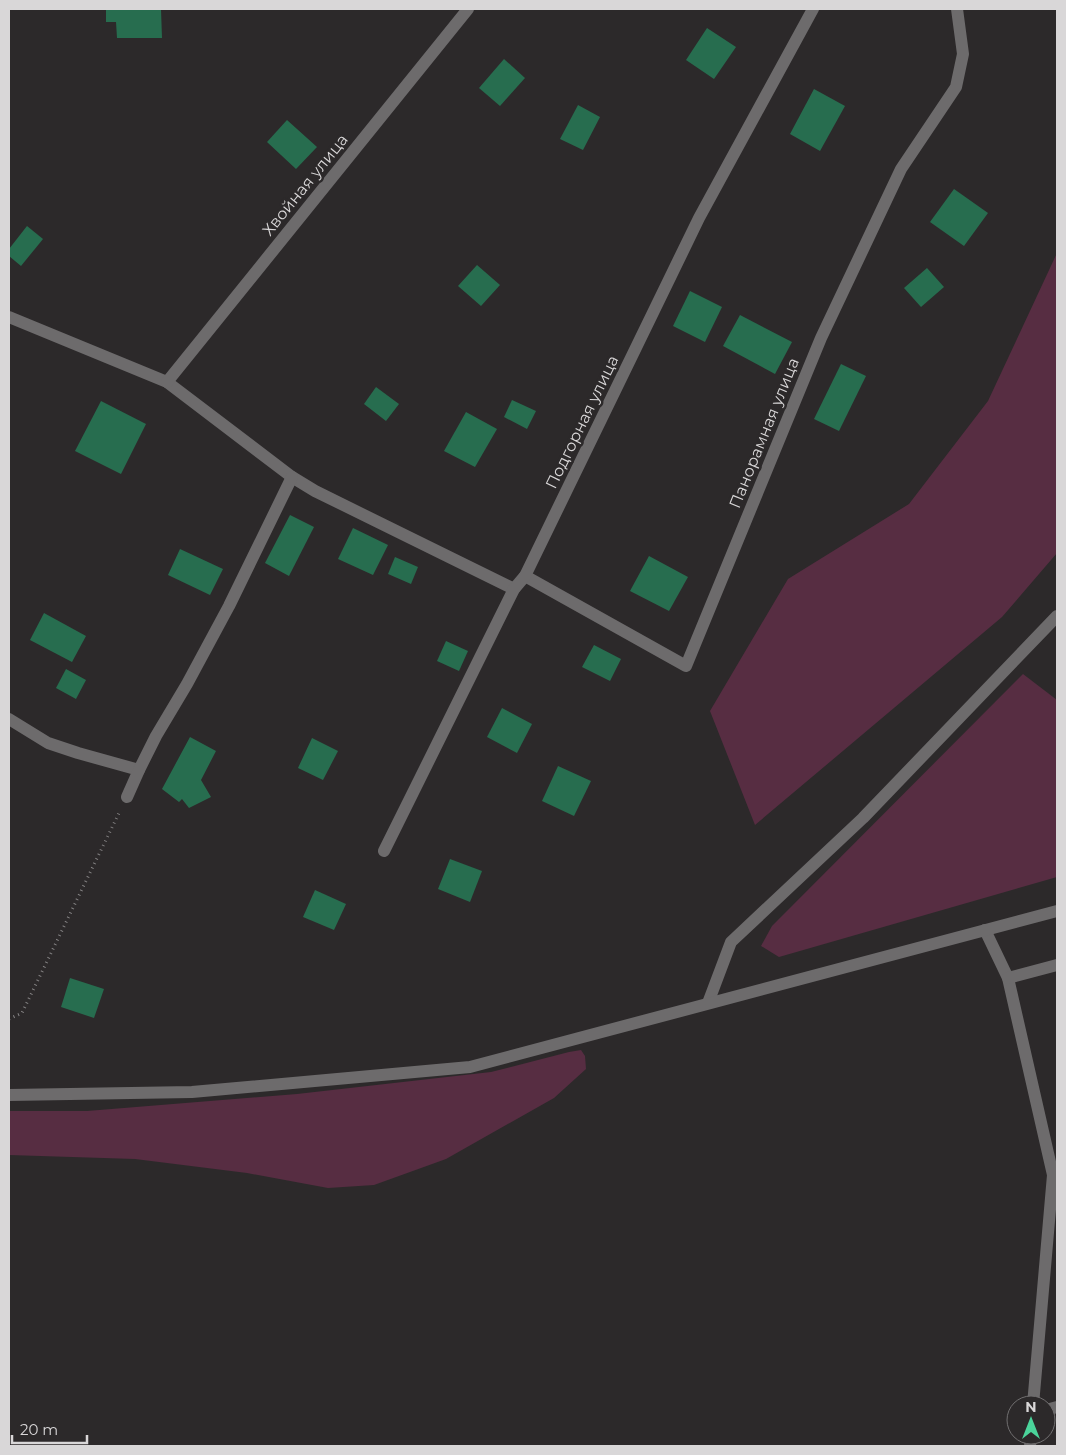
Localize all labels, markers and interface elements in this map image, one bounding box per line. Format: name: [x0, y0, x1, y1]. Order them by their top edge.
street label: Хвойная улица: [258, 130, 352, 240]
street label: Подгорная улица: [541, 352, 623, 492]
street label: Панорамная улица: [725, 355, 803, 511]
north arrow: [1006, 1395, 1056, 1445]
text: N: [1025, 1398, 1037, 1416]
scale bar: [12, 1412, 88, 1444]
text: 20 m: [20, 1420, 58, 1439]

